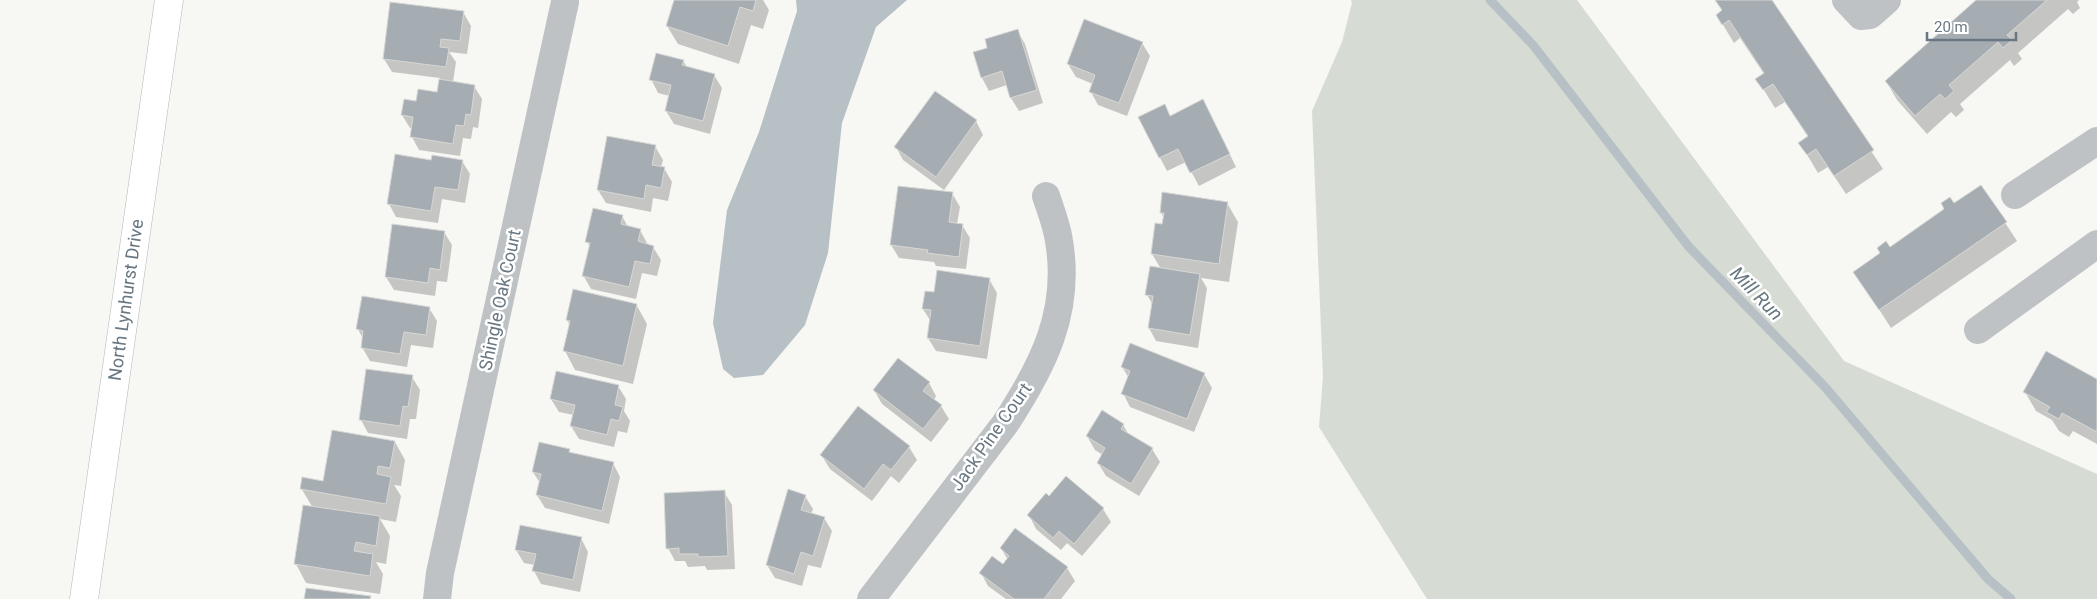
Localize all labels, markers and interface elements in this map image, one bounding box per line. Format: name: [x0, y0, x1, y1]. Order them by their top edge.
scale bar: [1927, 10, 2016, 42]
text: 20 m: [1934, 18, 1968, 36]
street label: North Lynhurst Drive: [104, 218, 147, 382]
street label: Shingle Oak Court: [474, 227, 525, 372]
water label: Mill Run: [1725, 262, 1788, 325]
street label: Jack Pine Court: [946, 379, 1036, 495]

